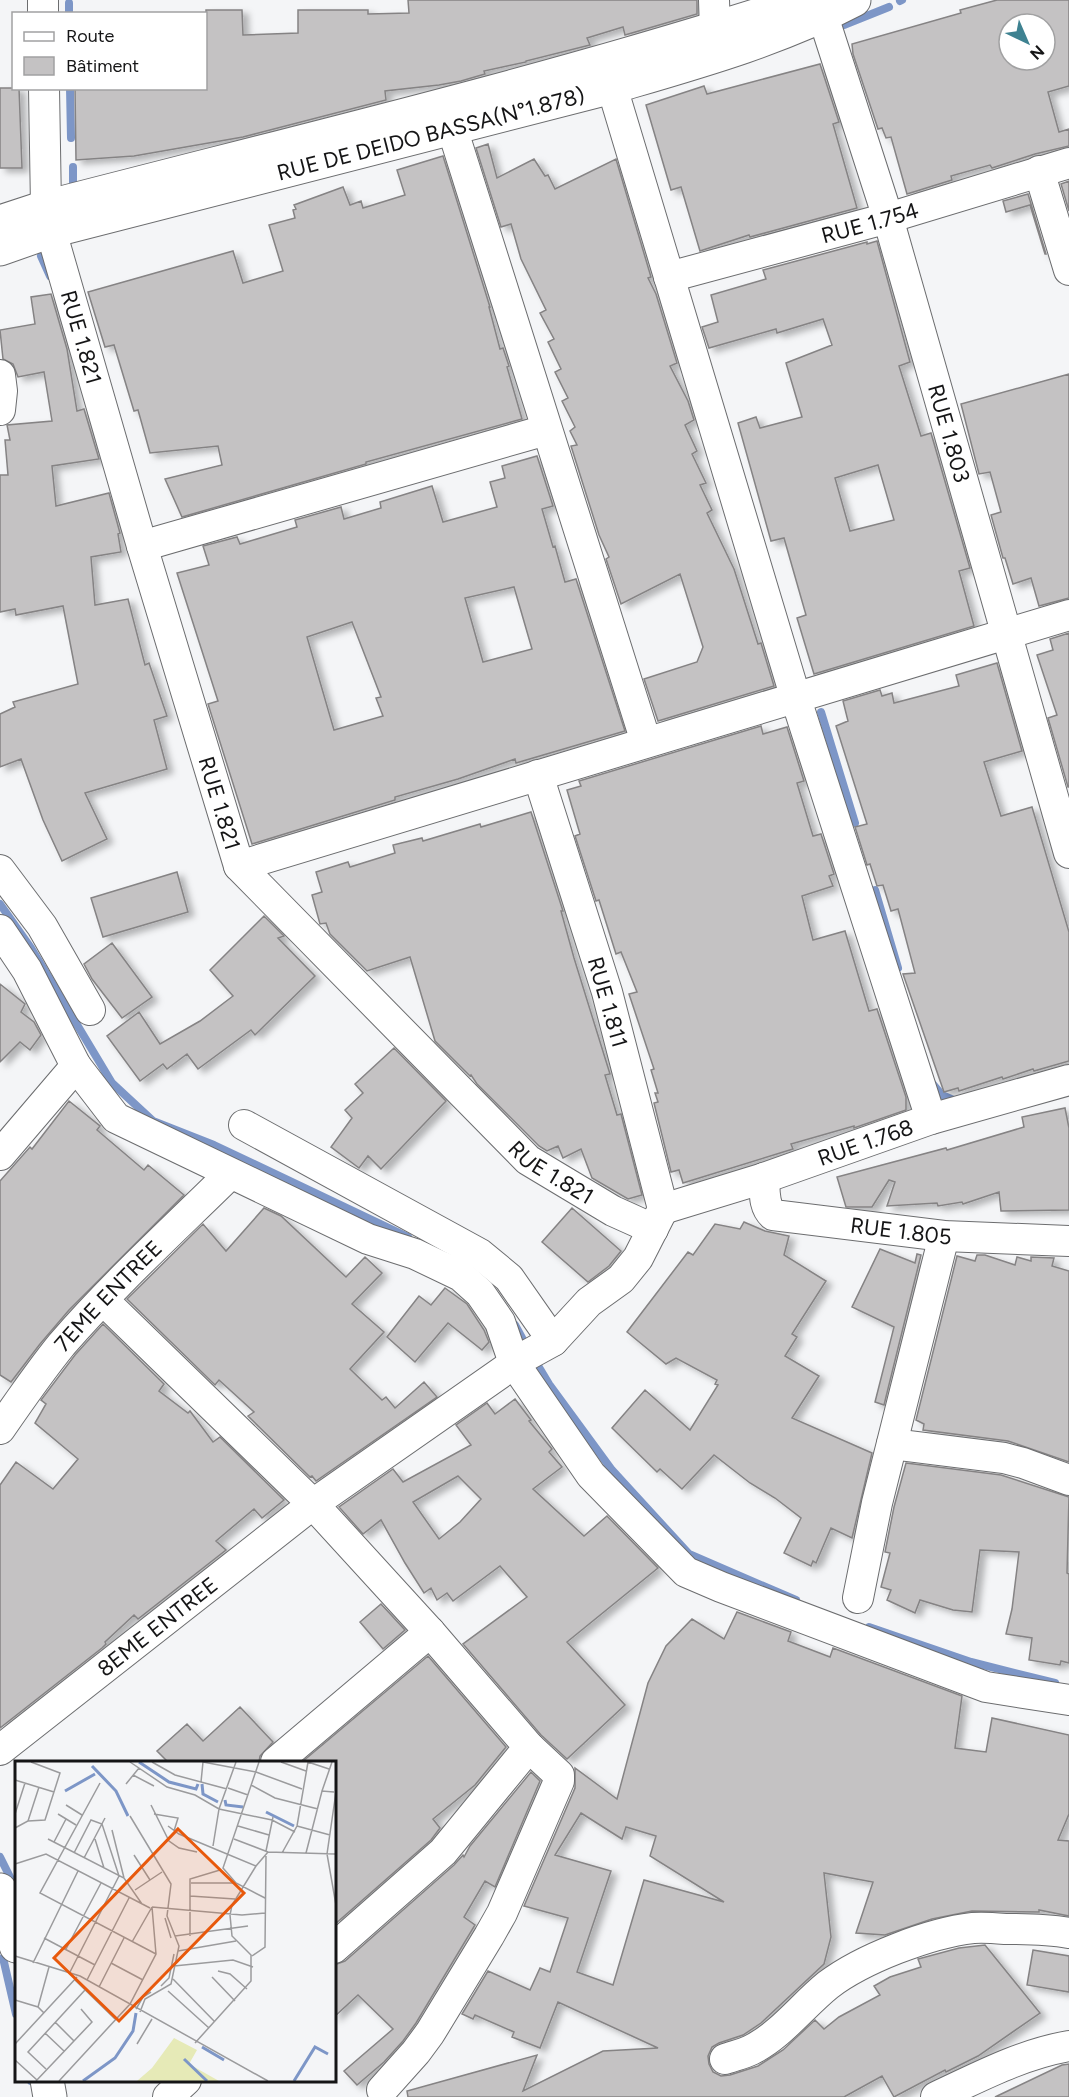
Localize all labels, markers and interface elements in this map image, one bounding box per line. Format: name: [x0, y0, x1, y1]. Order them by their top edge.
legend: [12, 12, 207, 90]
north arrow: [997, 12, 1057, 72]
text: Route: [66, 25, 115, 47]
text: N: [1026, 41, 1048, 64]
text: Bâtiment: [66, 55, 139, 77]
street label: RUE DE DEIDO BASSA(N°1.878): [274, 82, 587, 186]
street label: RUE 1.754: [818, 197, 922, 249]
street label: RUE 1.821: [55, 287, 108, 387]
street label: RUE 1.803: [922, 381, 976, 486]
street label: RUE 1.821: [193, 753, 246, 853]
street label: RUE 1.811: [582, 954, 633, 1051]
street label: RUE 1.768: [814, 1113, 917, 1172]
street label: RUE 1.821: [502, 1135, 598, 1210]
street label: RUE 1.805: [849, 1212, 952, 1250]
street label: 7EME ENTREE: [49, 1235, 168, 1357]
street label: 8EME ENTREE: [92, 1571, 223, 1682]
inset map: [15, 1761, 336, 2082]

